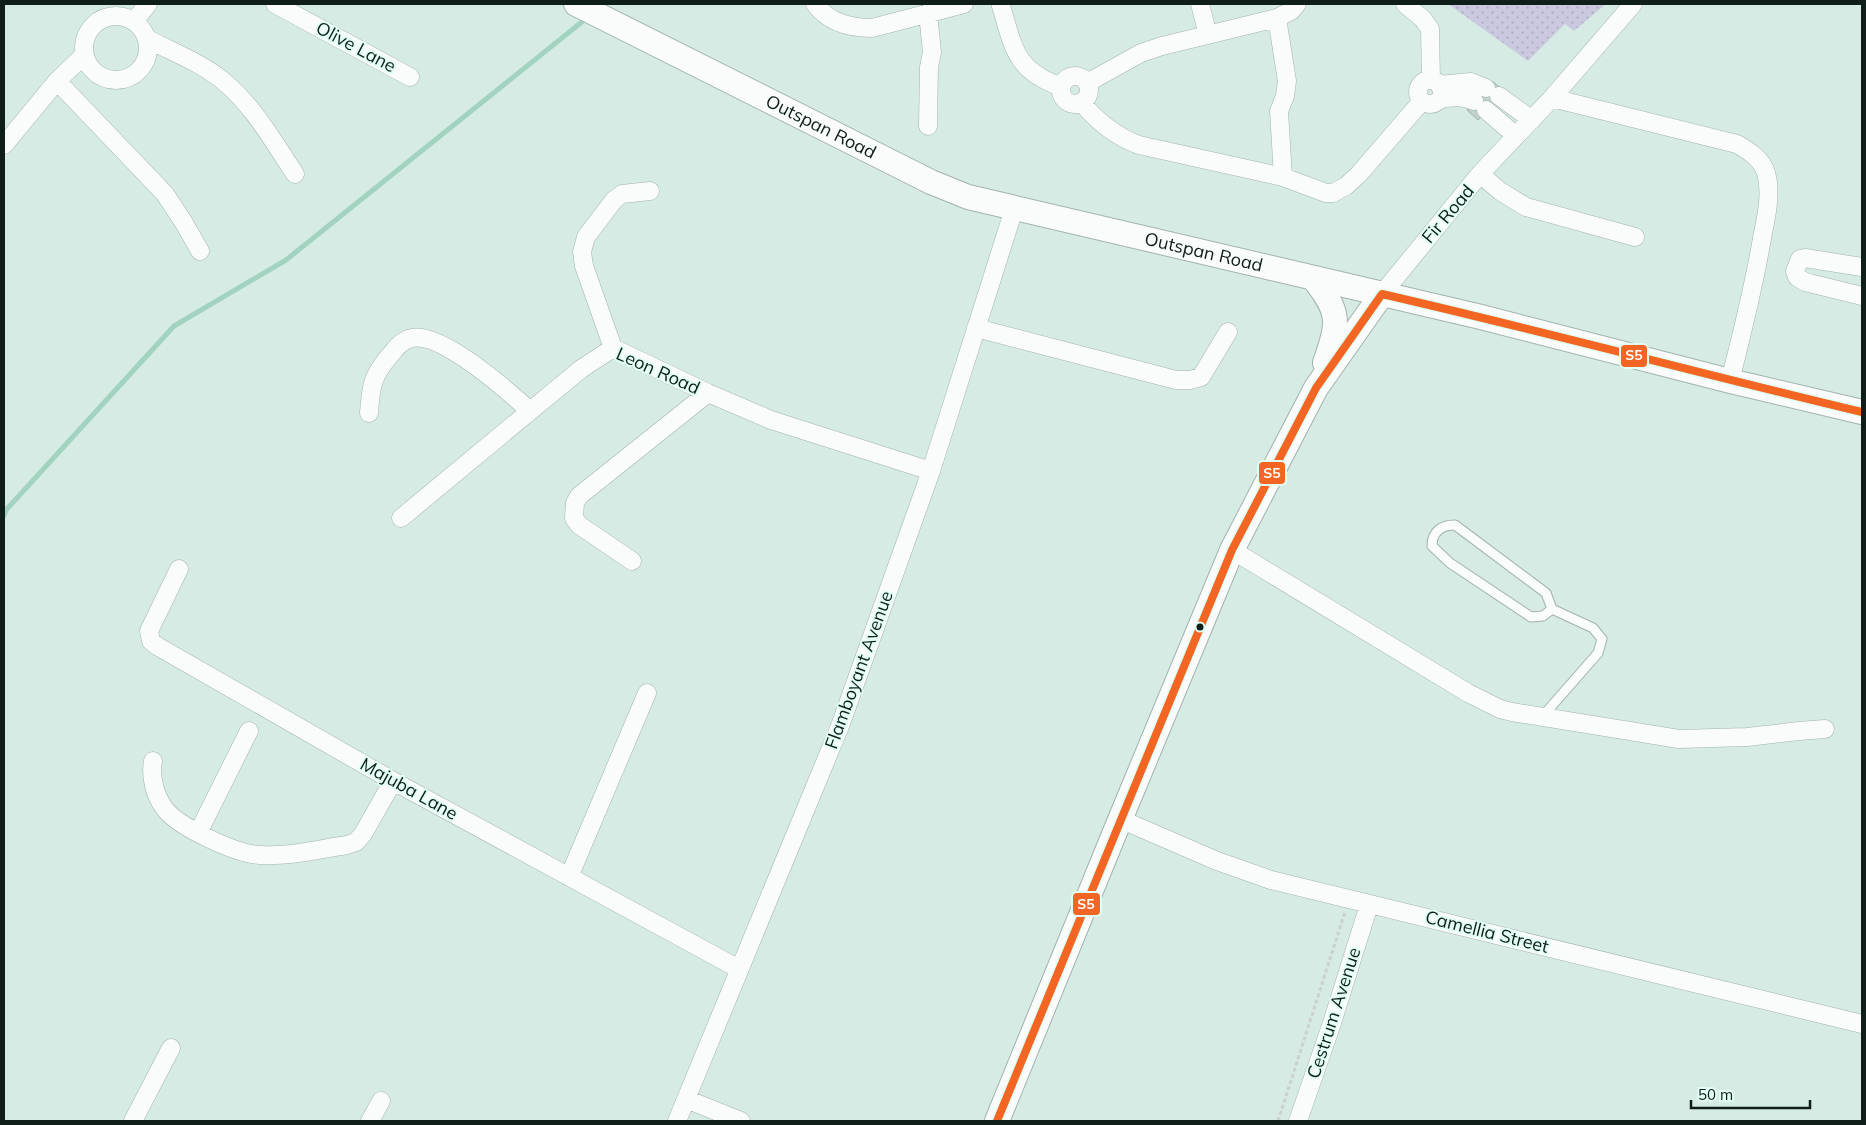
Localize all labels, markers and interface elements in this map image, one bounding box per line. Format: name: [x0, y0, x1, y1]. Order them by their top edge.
street label: Olive Lane: [312, 16, 400, 77]
street label: Outspan Road: [762, 89, 880, 164]
street label: Fir Road: [1416, 180, 1479, 248]
street label: Outspan Road: [1142, 227, 1265, 277]
street label: Leon Road: [613, 342, 704, 399]
line badge: S5: [1620, 344, 1648, 368]
text: S5: [1625, 346, 1643, 364]
line badge: S5: [1258, 461, 1286, 485]
text: S5: [1263, 464, 1281, 482]
street label: Flamboyant Avenue: [819, 588, 898, 752]
unlabelled marker: [1195, 622, 1205, 632]
street label: Majuba Lane: [356, 752, 462, 825]
line badge: S5: [1072, 892, 1101, 916]
text: S5: [1077, 895, 1095, 913]
street label: Camellia Street: [1423, 905, 1551, 958]
street label: Cestrum Avenue: [1301, 944, 1366, 1081]
scale bar: [1691, 1078, 1810, 1110]
text: 50 m: [1698, 1085, 1733, 1104]

